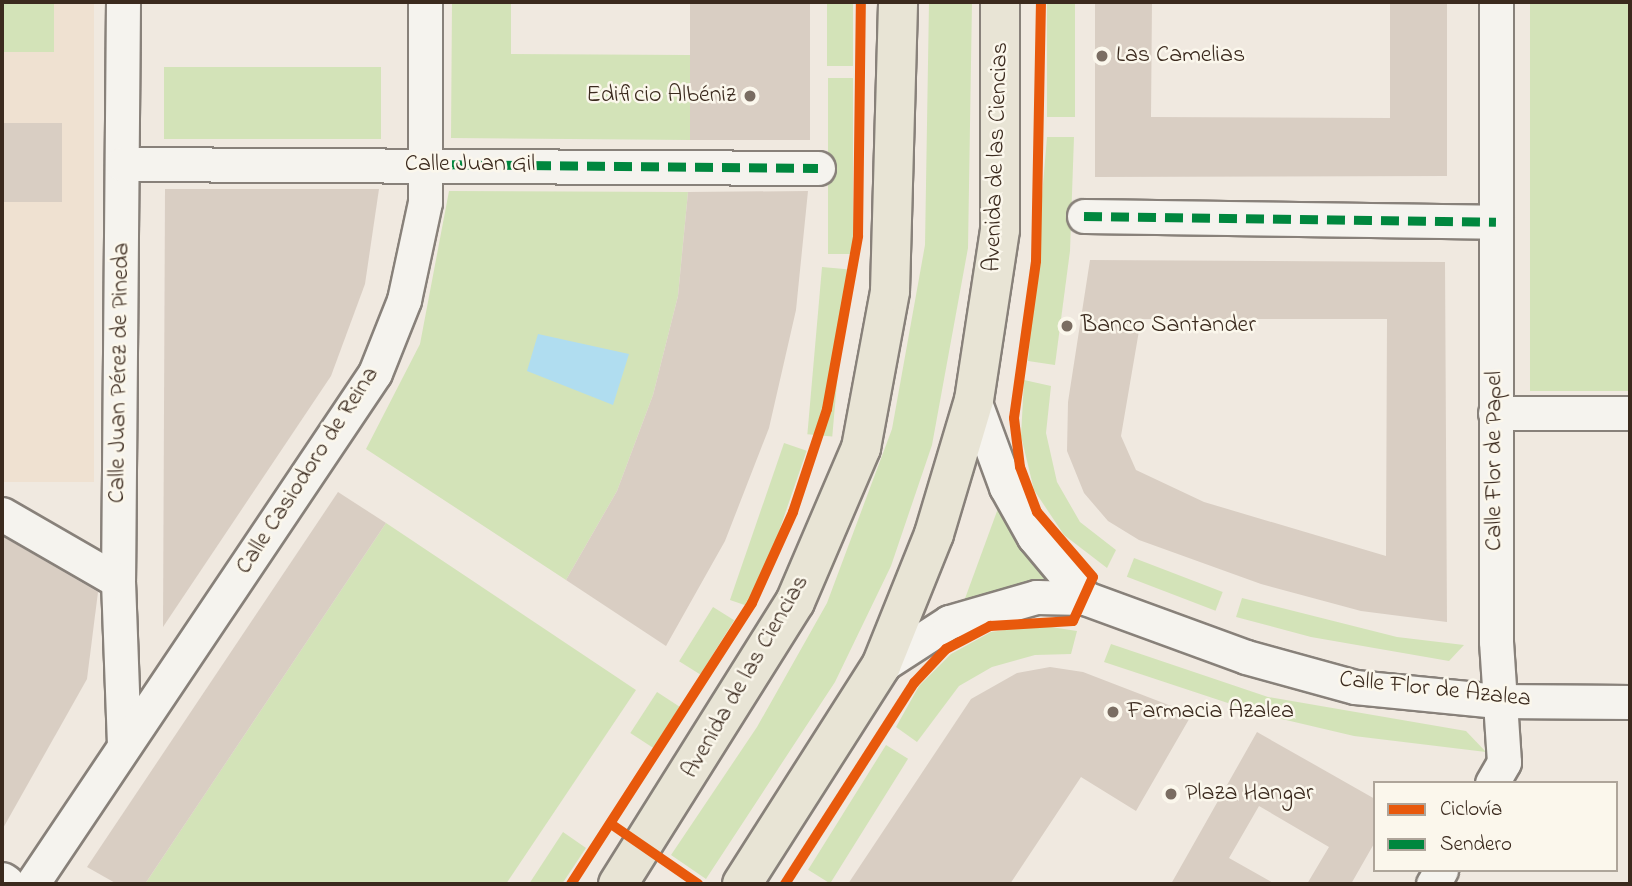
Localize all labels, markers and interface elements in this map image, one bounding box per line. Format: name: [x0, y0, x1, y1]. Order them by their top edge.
street label: Avenida de las Ciencias: [979, 42, 1015, 272]
place label: Las Camelias: [1116, 42, 1245, 70]
marker: Las Camelias: [1094, 48, 1110, 64]
place label: Edificio Albéniz: [586, 82, 736, 110]
marker: Edificio Albéniz: [742, 88, 758, 104]
street label: Calle Juan Gil: [405, 151, 535, 179]
street label: Calle Juan Pérez de Pineda: [103, 242, 137, 504]
place label: Banco Santander: [1081, 312, 1256, 340]
marker: Banco Santander: [1059, 318, 1075, 334]
street label: Calle Casiodoro de Reina: [230, 362, 386, 580]
street label: Calle Flor de Papel: [1481, 371, 1509, 551]
street label: Avenida de las Ciencias: [676, 570, 816, 784]
street label: Calle Flor de Azalea: [1338, 666, 1532, 714]
place label: Farmacia Azalea: [1127, 698, 1294, 726]
marker: Farmacia Azalea: [1105, 704, 1121, 720]
place label: Plaza Hangar: [1185, 780, 1313, 808]
legend: [1373, 781, 1618, 872]
marker: Plaza Hangar: [1163, 786, 1179, 802]
text: Ciclovía: [1440, 795, 1502, 825]
text: Sendero: [1440, 830, 1512, 860]

